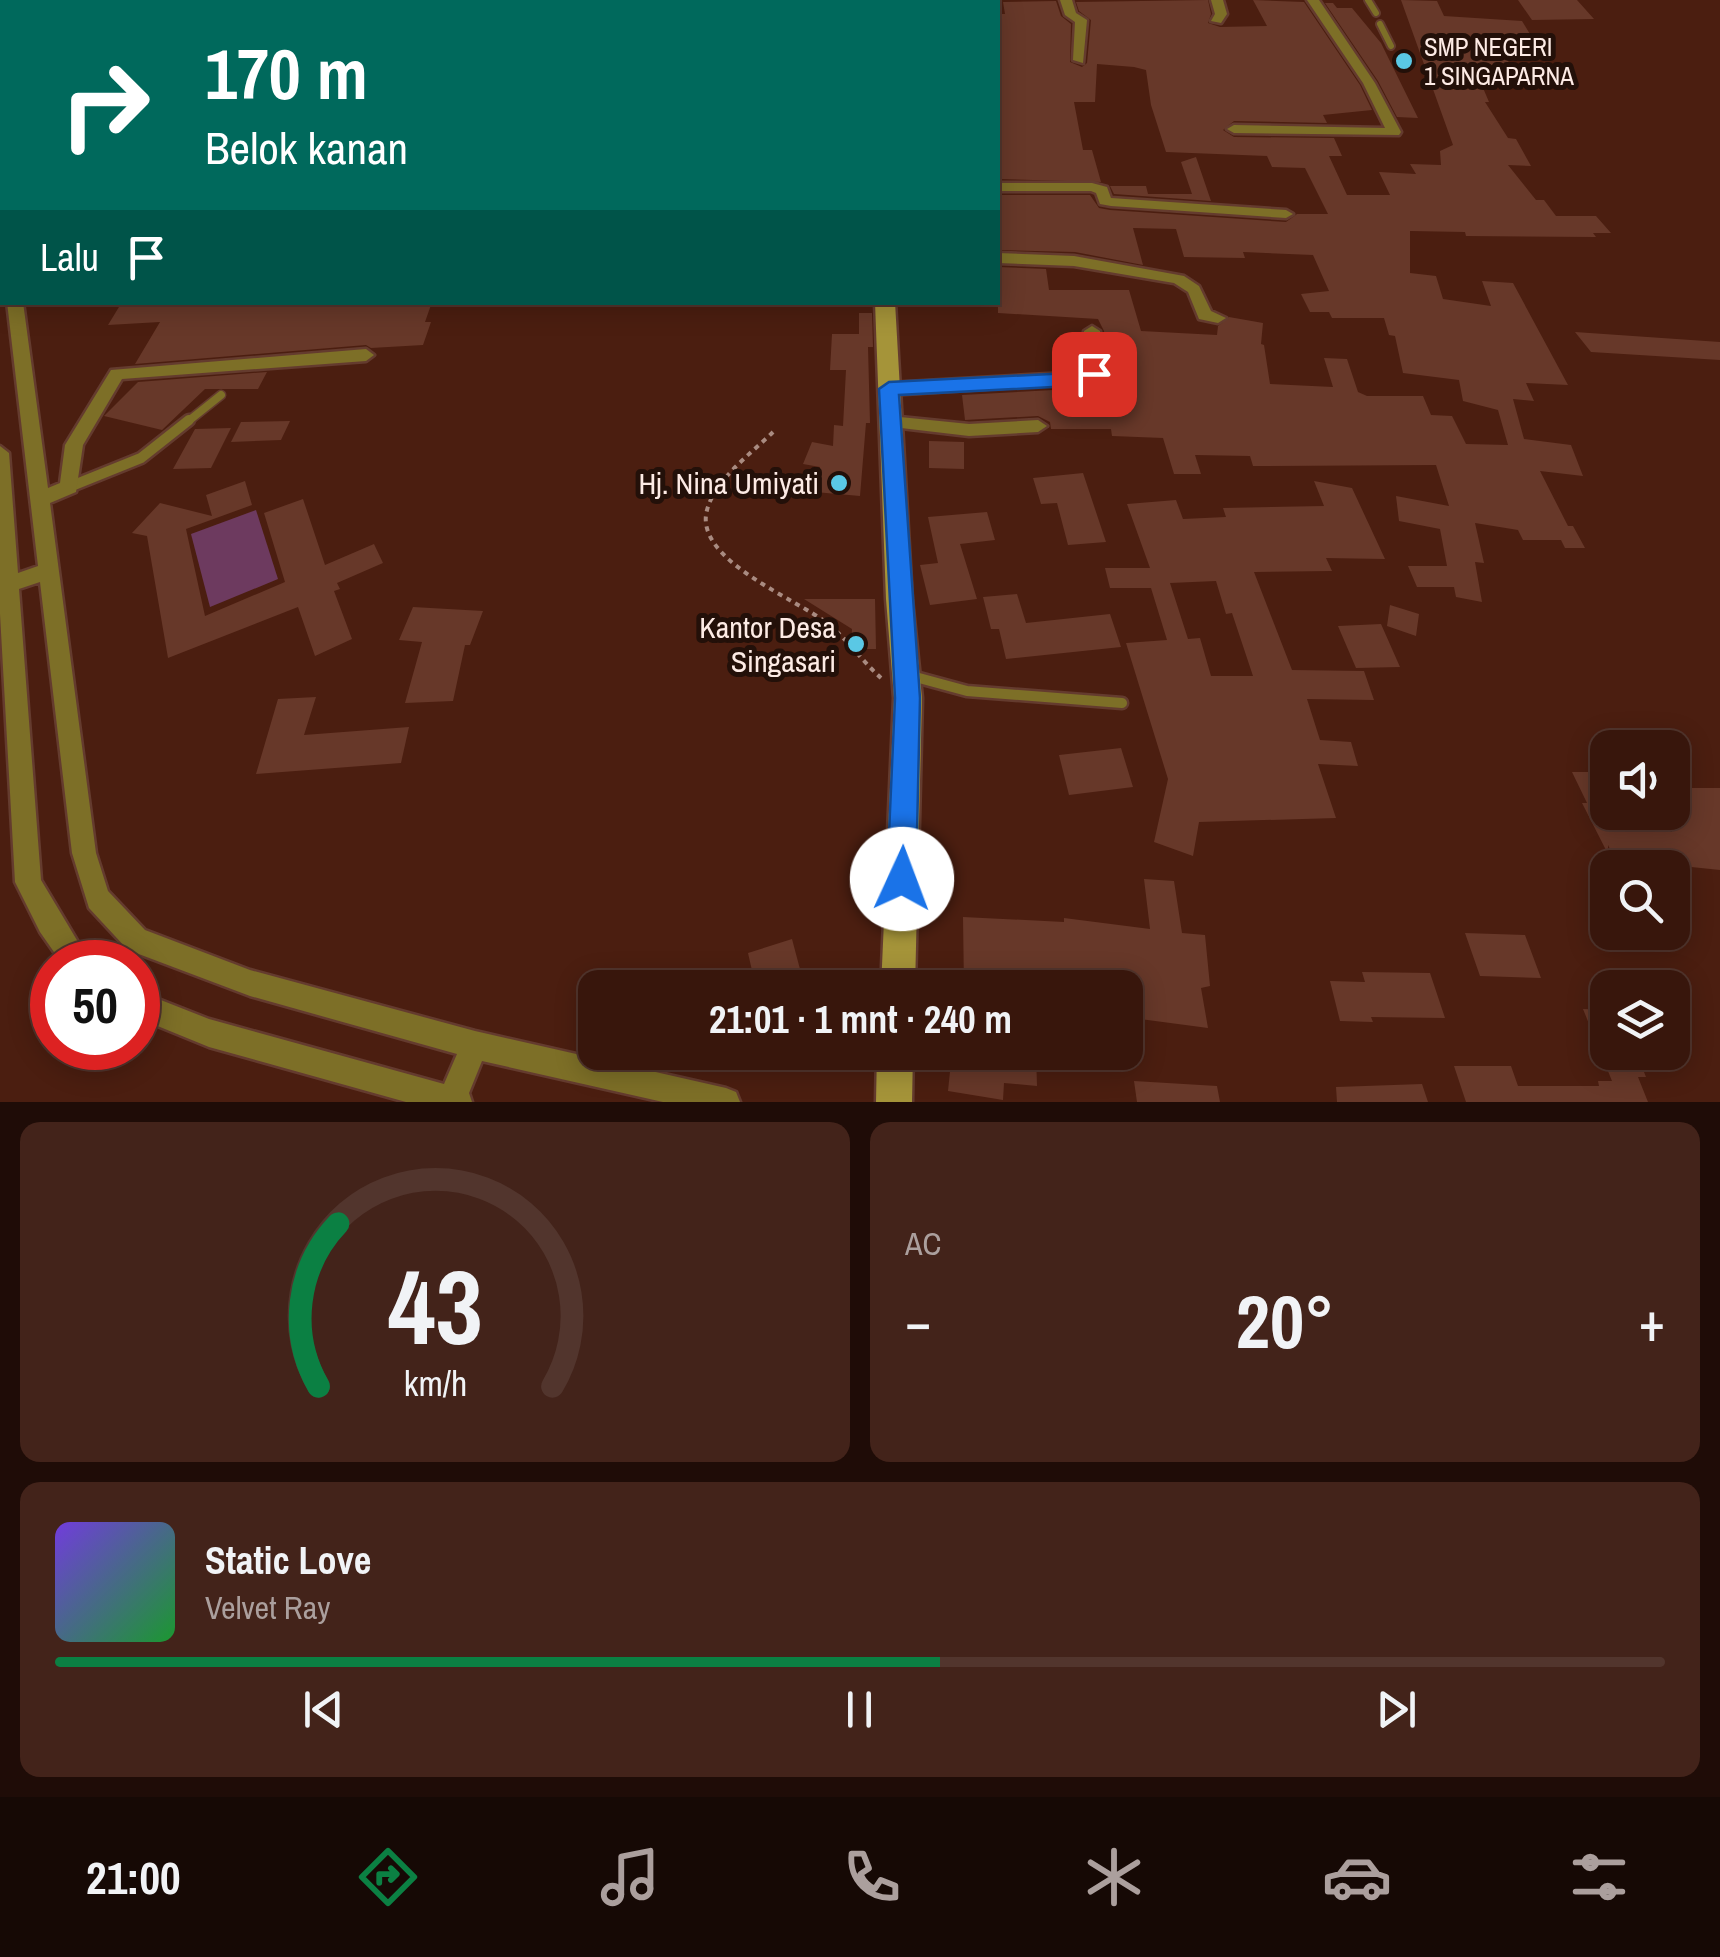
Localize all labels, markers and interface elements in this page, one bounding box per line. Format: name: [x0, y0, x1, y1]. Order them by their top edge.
text: 170 m: [205, 27, 368, 121]
place label: SMP NEGERI 1 SINGAPARNA: [1424, 30, 1574, 93]
icon: right: [40, 40, 170, 170]
marker: SMP NEGERI 1 SINGAPARNA: [1393, 50, 1415, 72]
text: Belok kanan: [205, 117, 408, 178]
icon: arrive: [119, 230, 174, 285]
text: Lalu: [40, 232, 99, 283]
pin: [1052, 332, 1137, 417]
icon: arrive: [1067, 347, 1122, 402]
place label: Hj. Nina Umiyati: [639, 463, 819, 503]
marker: Hj. Nina Umiyati: [828, 472, 850, 494]
place label: Kantor Desa Singasari: [699, 607, 836, 681]
marker: Kantor Desa Singasari: [845, 633, 867, 655]
map controls: [1590, 730, 1690, 1070]
button: sound: [1590, 730, 1690, 830]
position arrow: [850, 827, 954, 931]
button: search: [1590, 850, 1690, 950]
speed limit sign: 50: [30, 940, 160, 1070]
button: layers: [1590, 970, 1690, 1070]
text: 21:01 · 1 mnt · 240 m: [709, 994, 1012, 1045]
text: AC: [905, 1222, 941, 1265]
text: 43: [388, 1236, 482, 1376]
text: 20°: [1236, 1270, 1334, 1371]
text: −: [905, 1284, 931, 1358]
text: +: [1639, 1284, 1665, 1358]
text: km/h: [403, 1359, 467, 1407]
text: Static Love: [205, 1535, 371, 1586]
text: Velvet Ray: [205, 1586, 330, 1629]
icon: previous: [296, 1682, 351, 1737]
icon: pause: [832, 1682, 887, 1737]
icon: next: [1369, 1682, 1424, 1737]
icon: directions: [353, 1842, 423, 1912]
icon: music: [595, 1842, 665, 1912]
icon: phone: [837, 1842, 907, 1912]
icon: climate: [1079, 1842, 1149, 1912]
icon: car: [1322, 1842, 1392, 1912]
icon: filters: [1564, 1842, 1634, 1912]
text: 21:00: [86, 1847, 180, 1908]

